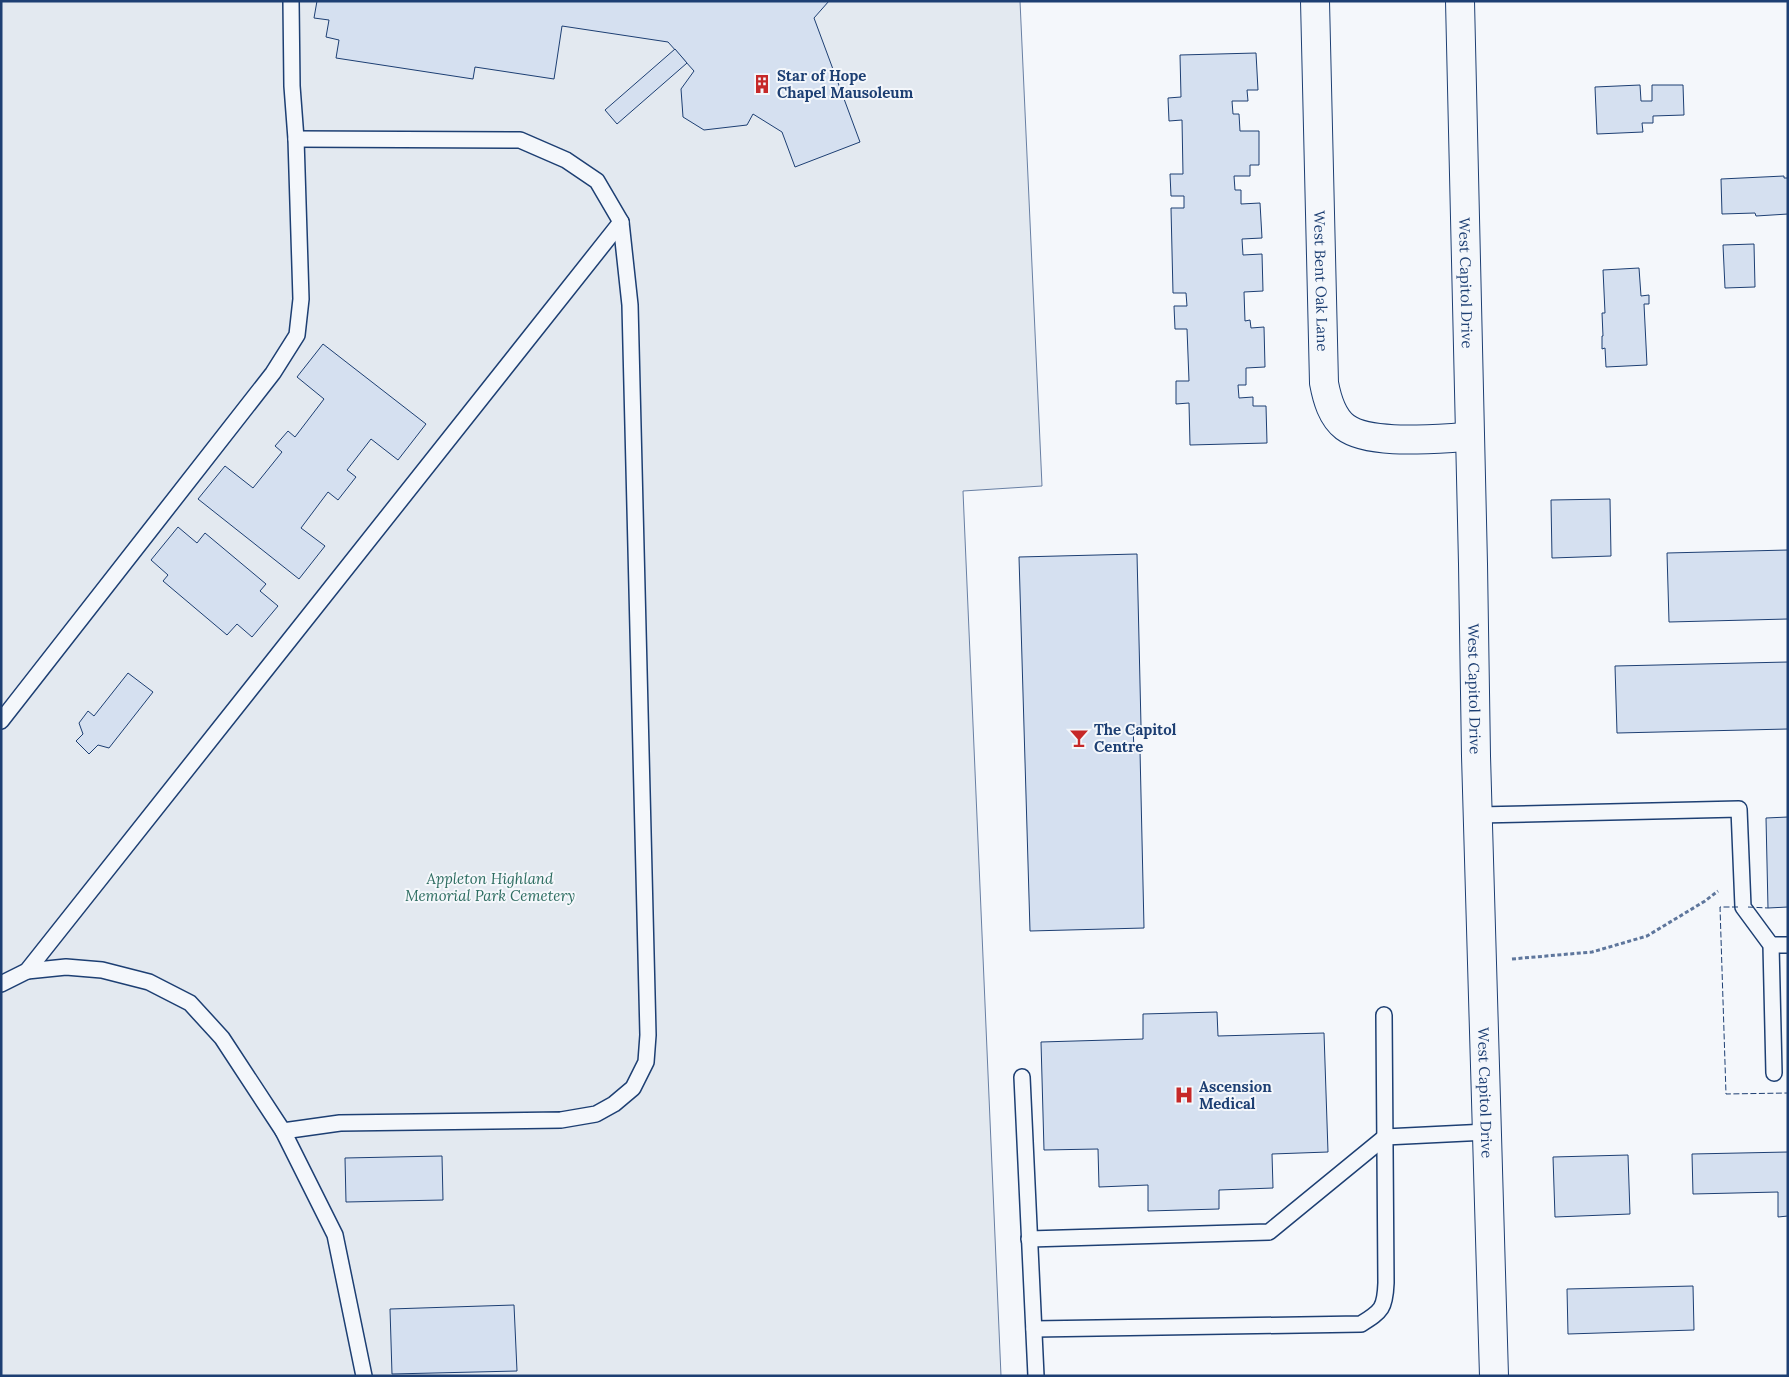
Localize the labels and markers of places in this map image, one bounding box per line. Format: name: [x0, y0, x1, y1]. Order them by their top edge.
place label: Star of Hope Chapel Mausoleum: [777, 66, 914, 102]
building icon: Star of Hope Chapel Mausoleum: [751, 73, 773, 95]
place label: The Capitol Centre: [1094, 720, 1177, 756]
bar icon: The Capitol Centre: [1068, 727, 1090, 749]
place label: Ascension Medical: [1199, 1077, 1272, 1113]
hospital icon: Ascension Medical: [1173, 1084, 1195, 1106]

